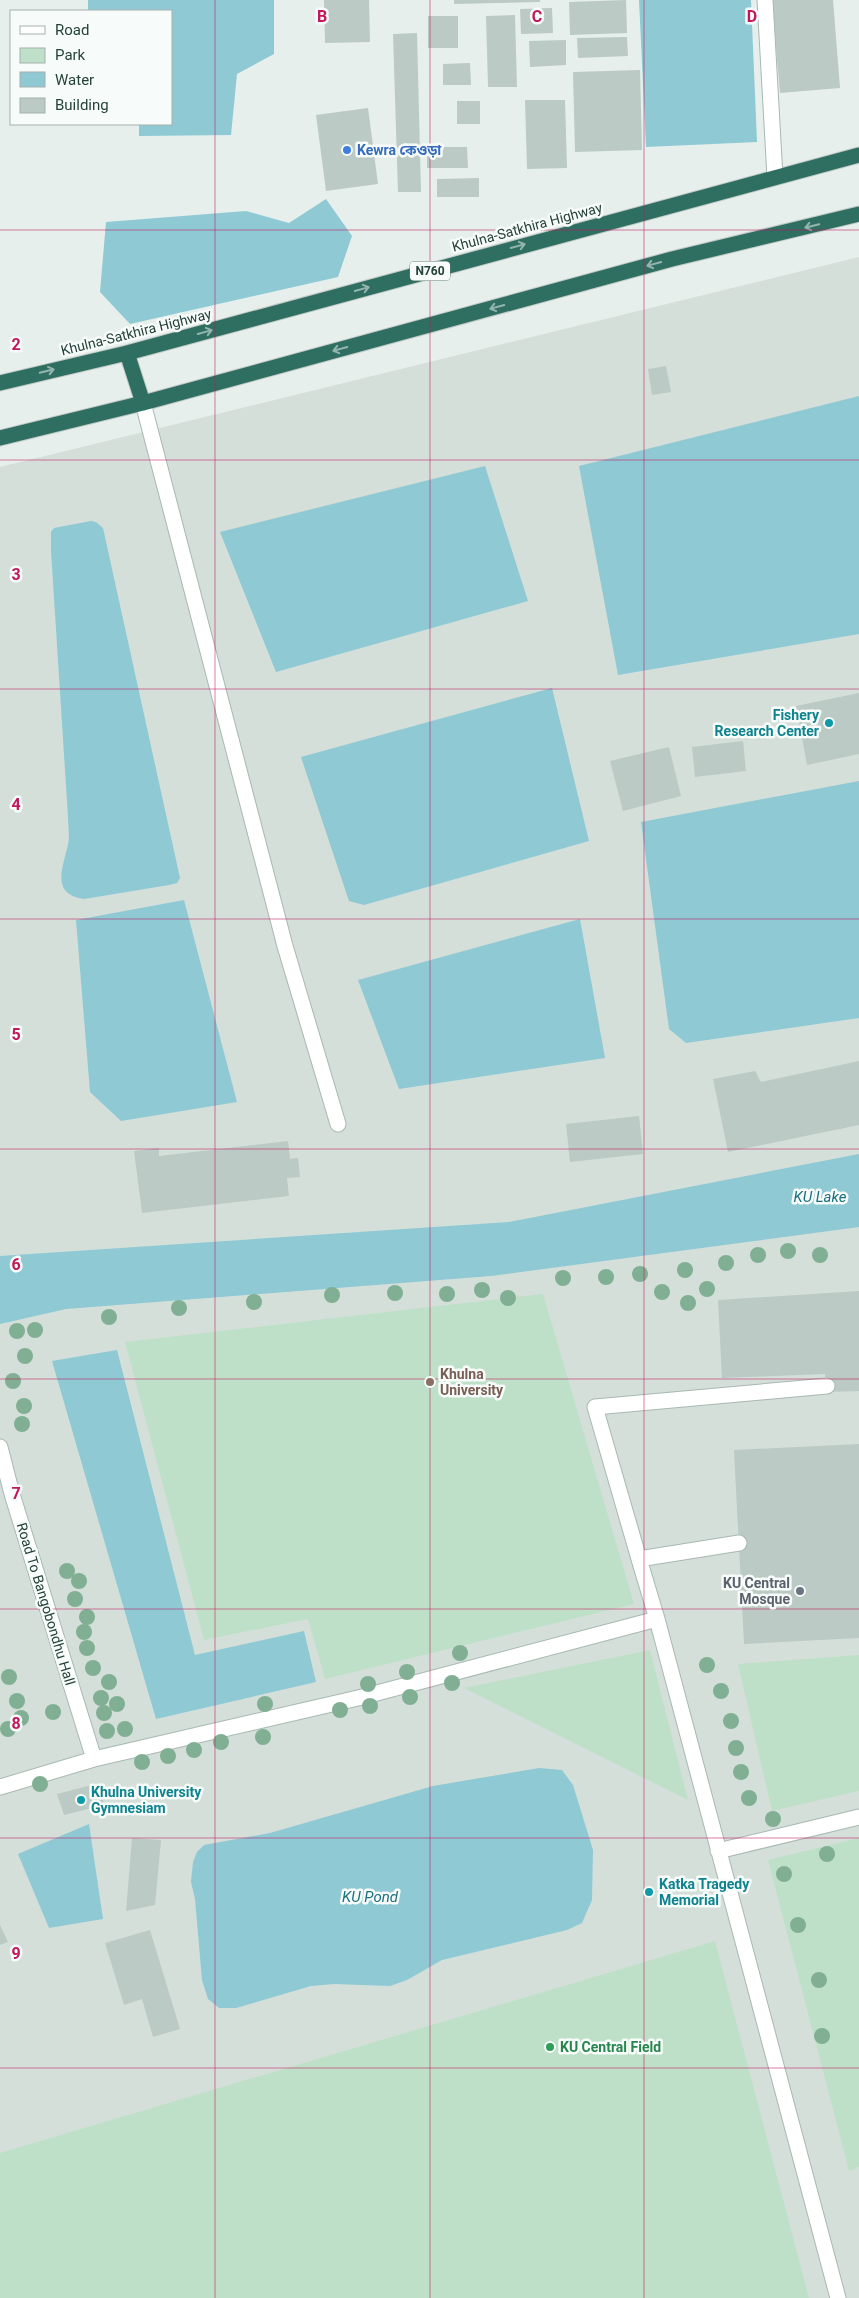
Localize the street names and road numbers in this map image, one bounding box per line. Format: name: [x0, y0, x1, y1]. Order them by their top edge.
street label: Khulna-Satkhira Highway: [450, 199, 604, 255]
road number: N760: [410, 262, 450, 280]
street label: Khulna-Satkhira Highway: [59, 305, 213, 358]
street label: Road To Bangobondhu Hall: [14, 1521, 78, 1687]

